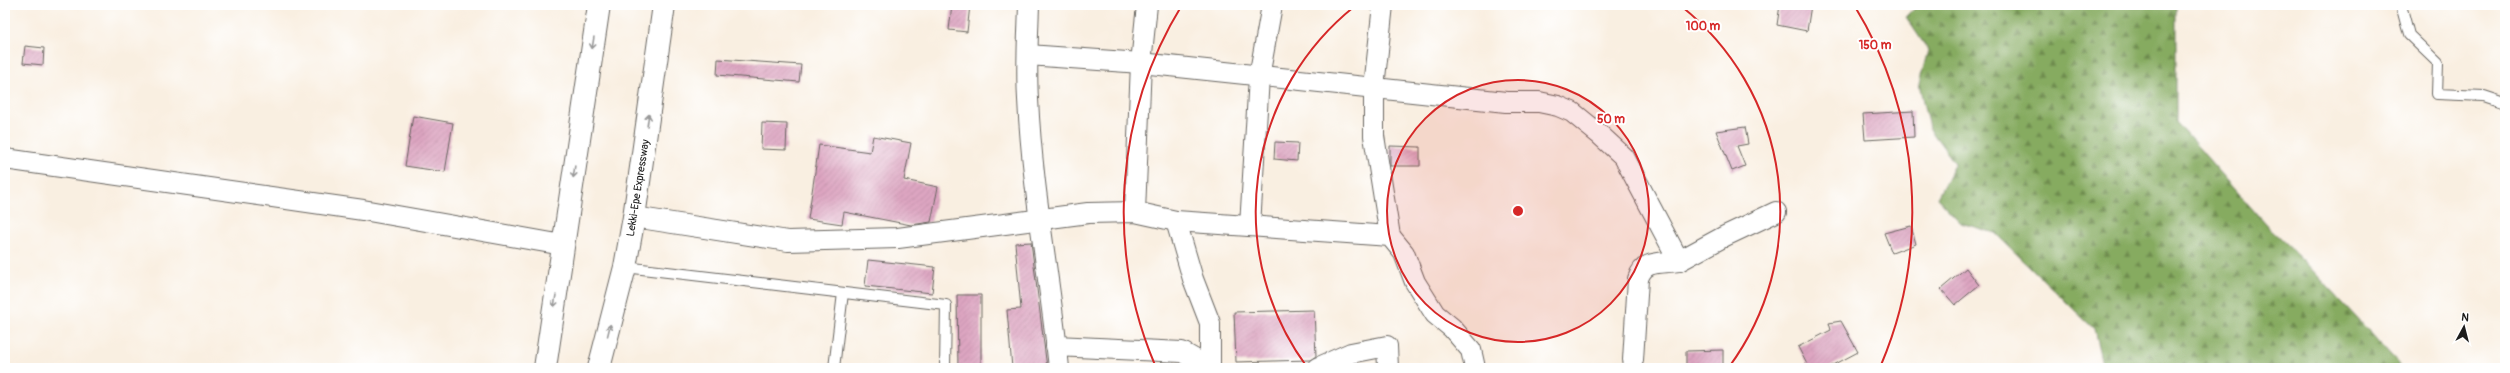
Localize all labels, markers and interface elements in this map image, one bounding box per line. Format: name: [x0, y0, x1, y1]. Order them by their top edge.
text: 100 m: [1686, 19, 1721, 34]
one-way arrow: [589, 37, 597, 50]
text: 150 m: [1859, 38, 1892, 53]
text: 50 m: [1597, 112, 1625, 127]
one-way arrow: [644, 114, 652, 127]
street label: Lekki-Epe Expressway: [624, 138, 652, 238]
one-way arrow: [570, 165, 578, 178]
centre of rings: [1511, 204, 1525, 218]
one-way arrow: [551, 294, 559, 307]
north arrow: [2444, 307, 2484, 347]
text: N: [2461, 311, 2470, 325]
one-way arrow: [606, 324, 613, 337]

